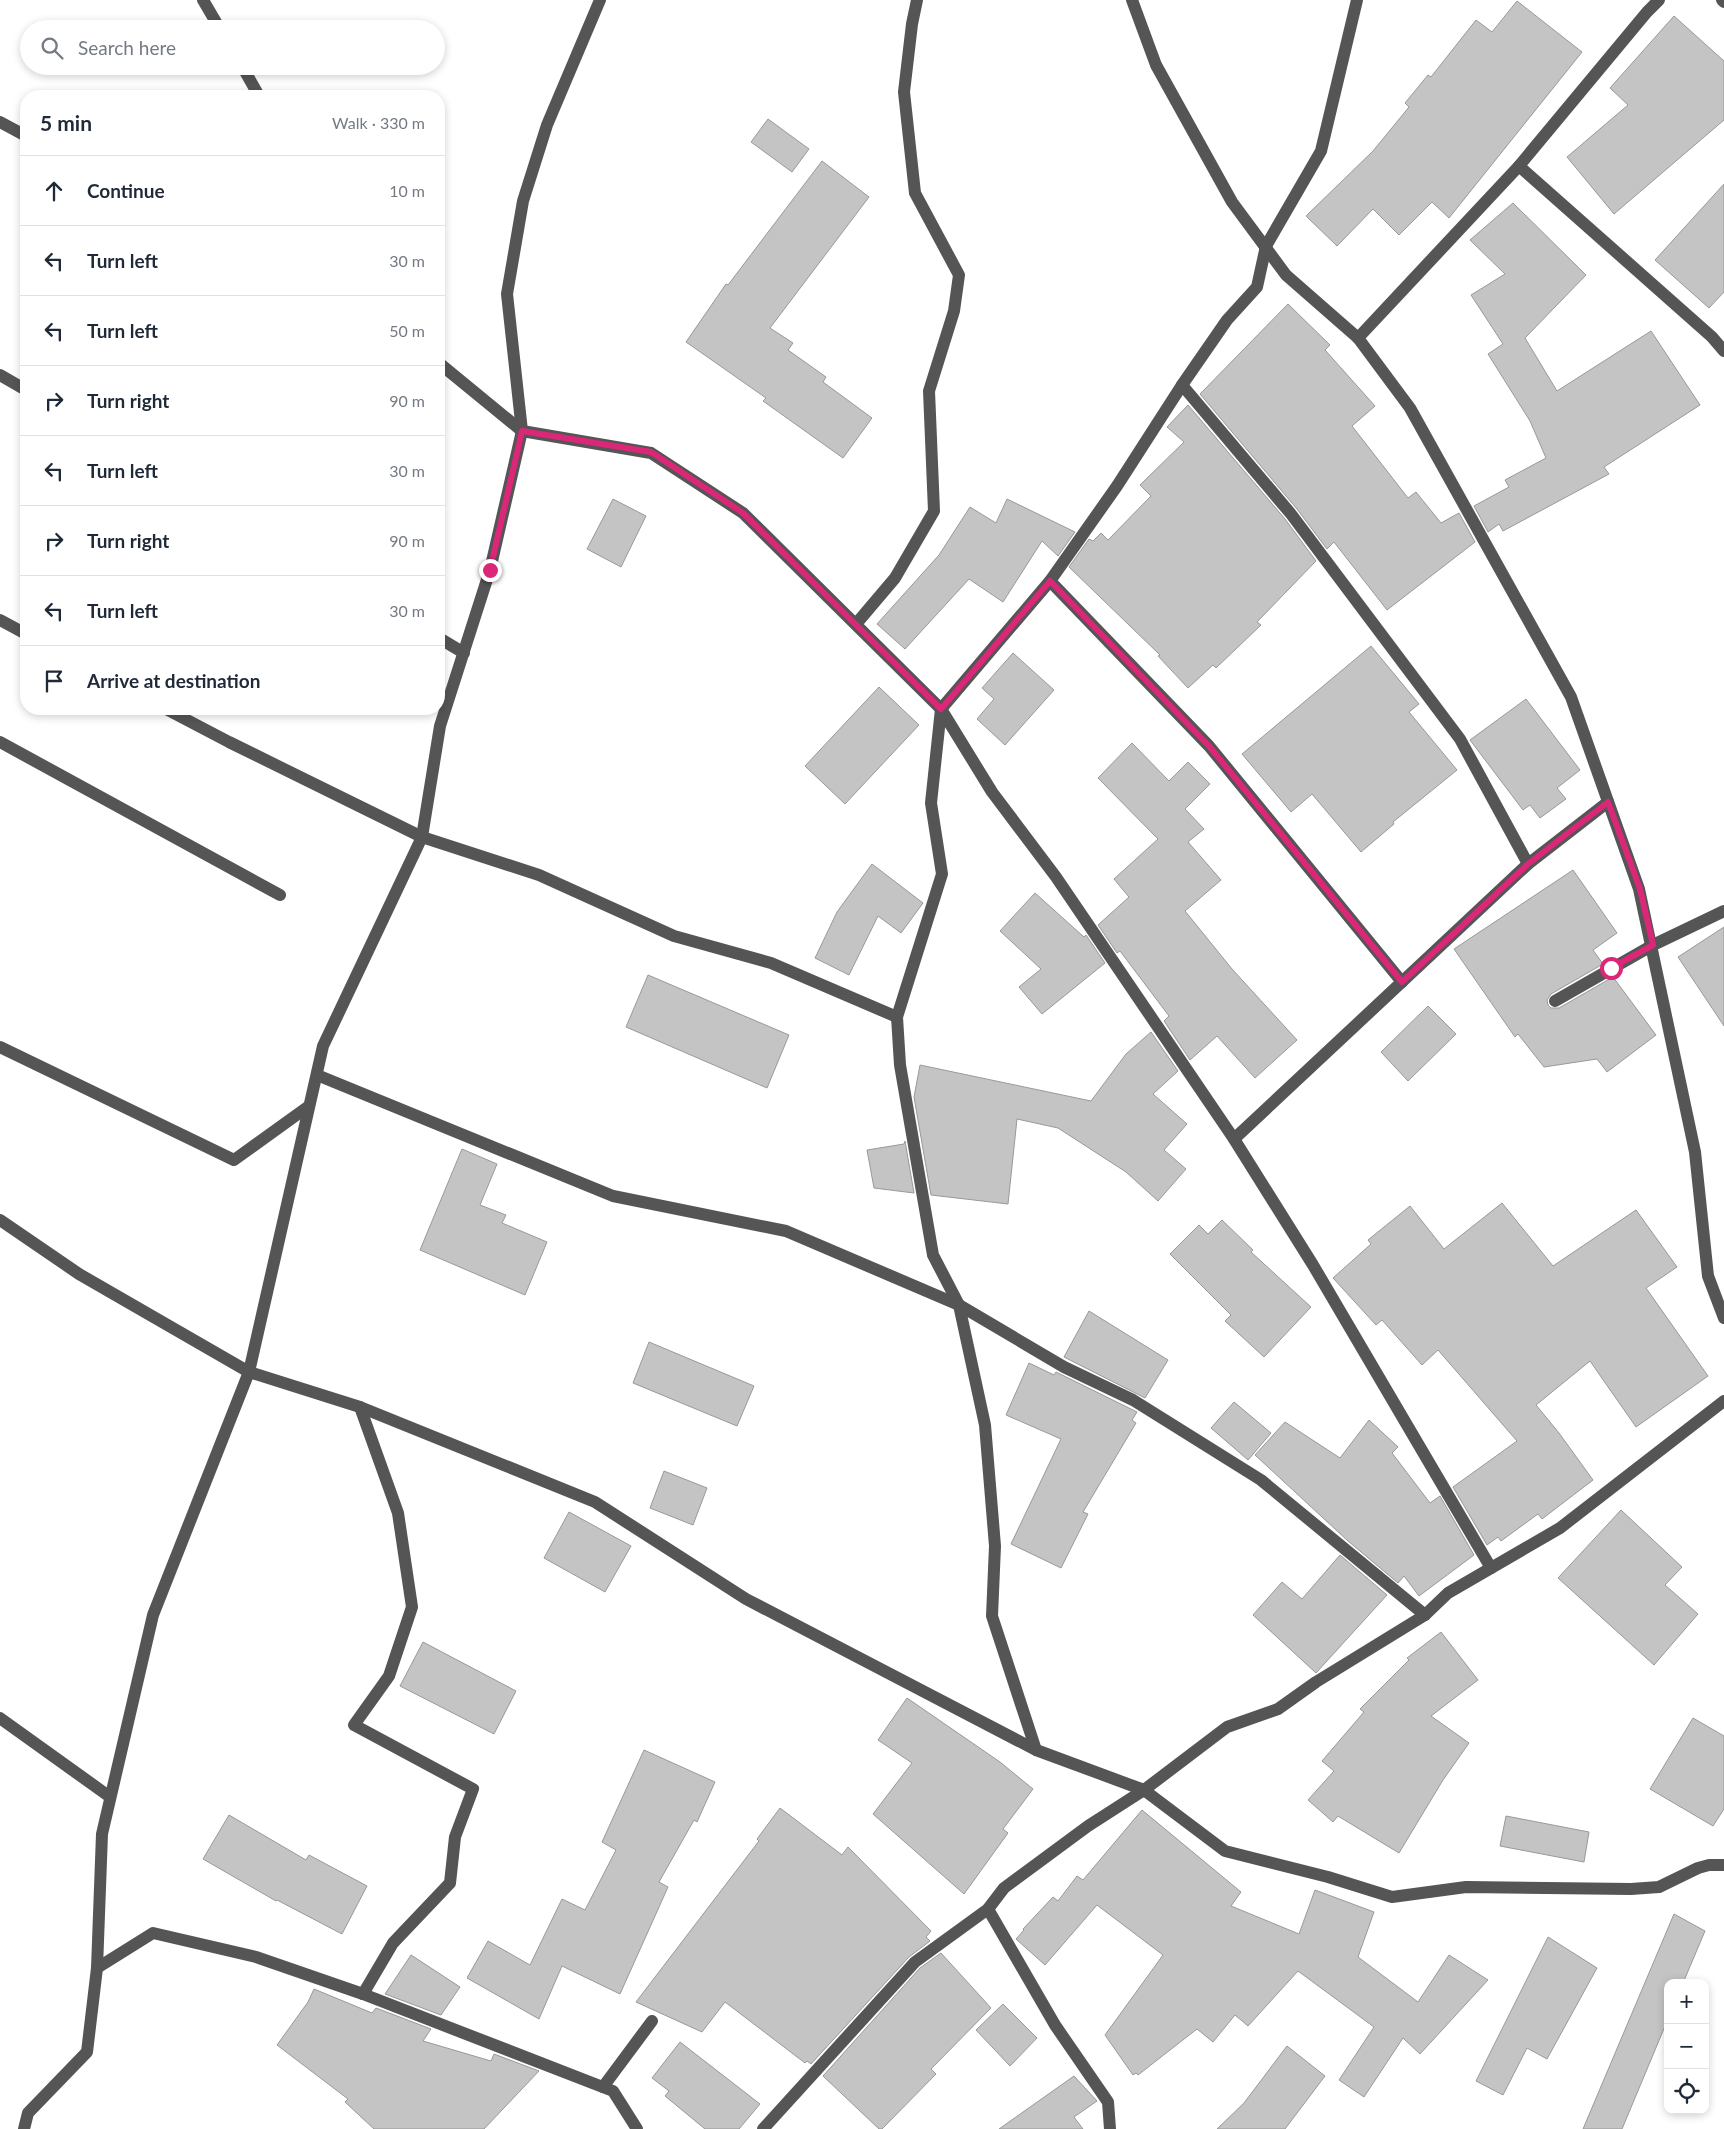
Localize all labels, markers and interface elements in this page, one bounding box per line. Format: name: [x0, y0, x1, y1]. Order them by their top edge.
search box: [20, 20, 445, 75]
icon: search: [38, 34, 66, 62]
text: Search here: [78, 36, 176, 59]
text: 5 min: [40, 110, 92, 135]
text: Walk · 330 m: [332, 113, 425, 132]
icon: ahead: [40, 177, 68, 205]
text: Continue: [87, 179, 165, 202]
text: 10 m: [389, 181, 425, 200]
icon: left: [40, 247, 68, 275]
text: Turn left: [87, 249, 158, 272]
text: 30 m: [389, 251, 425, 270]
icon: left: [40, 317, 68, 345]
text: Turn left: [87, 319, 158, 342]
text: 50 m: [389, 321, 425, 340]
icon: right: [40, 387, 68, 415]
text: Turn right: [87, 389, 169, 412]
text: 90 m: [389, 391, 425, 410]
icon: left: [40, 457, 68, 485]
text: Turn left: [87, 459, 158, 482]
text: 30 m: [389, 461, 425, 480]
icon: right: [40, 527, 68, 555]
text: Turn right: [87, 529, 169, 552]
text: 90 m: [389, 531, 425, 550]
route end: [479, 559, 502, 582]
icon: left: [40, 597, 68, 625]
text: Turn left: [87, 599, 158, 622]
text: 30 m: [389, 601, 425, 620]
icon: arrive: [40, 667, 68, 695]
text: Arrive at destination: [87, 669, 260, 692]
route start: [1600, 957, 1623, 980]
map controls: [1664, 1979, 1709, 2114]
button: +: [1664, 1979, 1709, 2024]
button: −: [1664, 2024, 1709, 2069]
button: locate: [1664, 2069, 1709, 2114]

